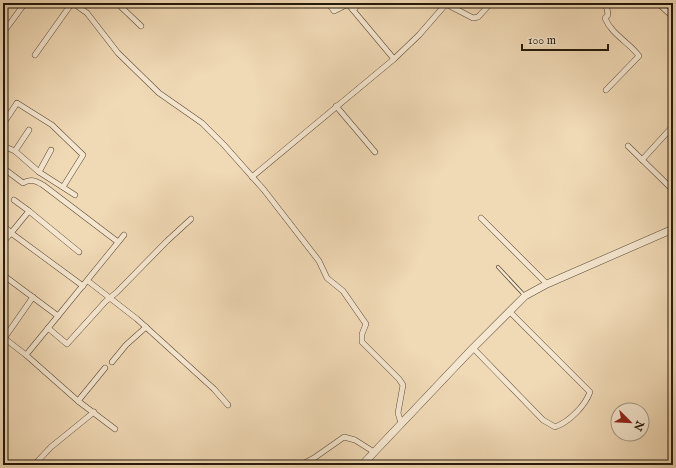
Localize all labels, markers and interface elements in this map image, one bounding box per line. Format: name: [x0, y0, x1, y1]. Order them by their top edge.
scale bar: [522, 26, 608, 52]
text: 100 m: [528, 33, 556, 48]
north arrow: [610, 402, 650, 442]
text: N: [630, 418, 647, 433]

